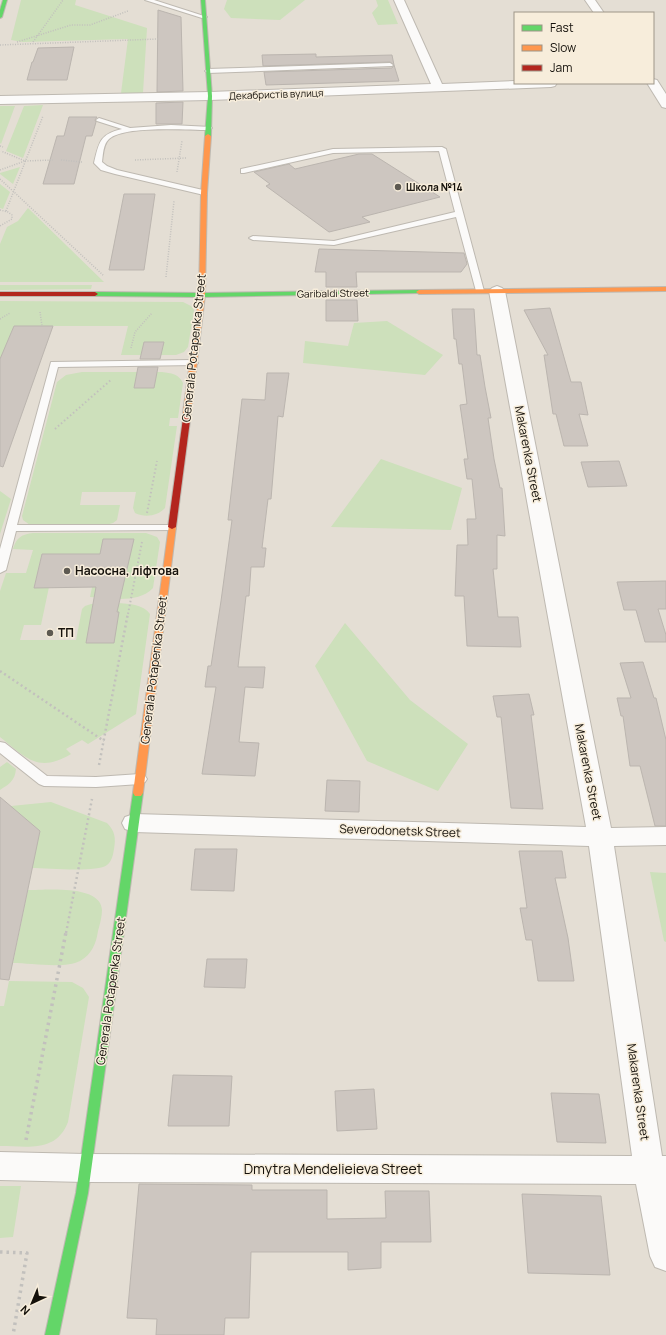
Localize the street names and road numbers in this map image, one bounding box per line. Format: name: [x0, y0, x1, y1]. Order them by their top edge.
street label: Декабристів вулиця: [228, 85, 324, 103]
street label: Generala Potapenka Street: [177, 273, 210, 423]
street label: Garibaldi Street: [297, 285, 369, 301]
street label: Makarenka Street: [511, 404, 546, 504]
street label: Generala Potapenka Street: [136, 595, 171, 745]
street label: Makarenka Street: [571, 722, 606, 822]
street label: Severodonetsk Street: [339, 820, 461, 841]
street label: Generala Potapenka Street: [92, 916, 129, 1066]
street label: Makarenka Street: [623, 1042, 654, 1142]
street label: Dmytra Mendelieieva Street: [244, 1159, 423, 1178]

